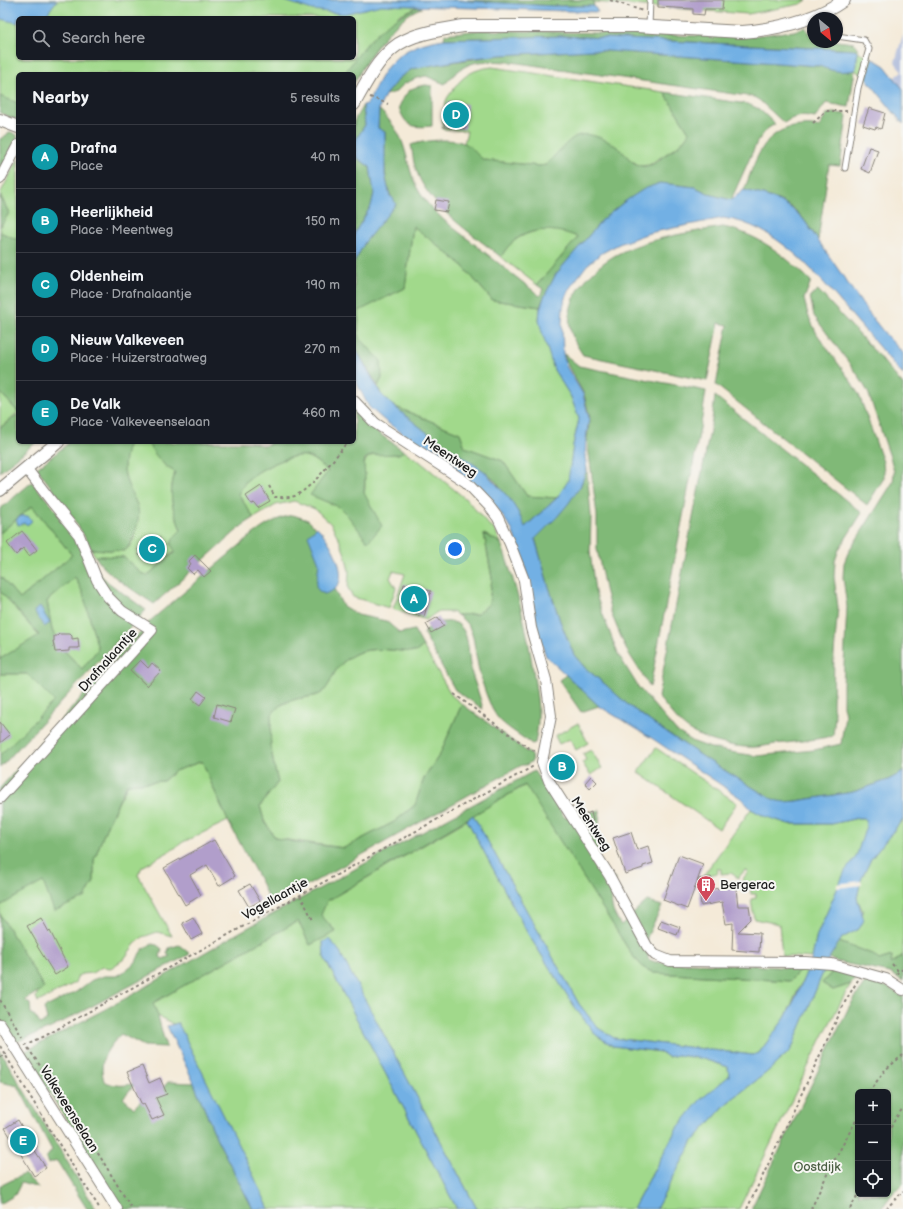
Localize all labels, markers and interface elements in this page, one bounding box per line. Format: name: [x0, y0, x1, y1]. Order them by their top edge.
north arrow: [807, 12, 843, 48]
search box: [16, 16, 356, 60]
icon: search: [30, 27, 52, 49]
text: Search here: [62, 29, 145, 48]
text: Nearby: [32, 88, 89, 108]
text: 5 results: [290, 90, 340, 106]
pin: D: [443, 100, 469, 130]
text: Drafna: [70, 139, 117, 158]
text: A: [41, 149, 49, 165]
text: 40 m: [310, 149, 340, 165]
text: Place: [70, 158, 103, 174]
text: Heerlijkheid: [70, 203, 153, 222]
text: B: [40, 213, 50, 229]
text: 150 m: [306, 213, 340, 229]
text: Place · Meentweg: [70, 222, 173, 238]
text: Oldenheim: [70, 267, 144, 286]
text: C: [40, 277, 50, 293]
text: 190 m: [306, 277, 340, 293]
text: Place · Drafnalaantje: [70, 286, 192, 302]
text: Nieuw Valkeveen: [70, 331, 184, 350]
text: D: [40, 341, 50, 357]
text: 270 m: [304, 341, 340, 357]
text: Place · Huizerstraatweg: [70, 350, 207, 366]
text: De Valk: [70, 395, 121, 414]
text: E: [41, 405, 49, 421]
text: 460 m: [302, 405, 340, 421]
text: Place · Valkeveenselaan: [70, 414, 210, 430]
street label: Meentweg: [420, 433, 480, 481]
pin: C: [139, 534, 165, 564]
your location: [445, 539, 465, 559]
pin: A: [401, 584, 427, 614]
street label: Drafnalaantje: [75, 625, 141, 695]
pin: B: [549, 752, 575, 782]
street label: Meentweg: [567, 794, 615, 854]
street label: Vogellaantje: [239, 874, 311, 924]
building icon: Bergerac: [695, 874, 717, 902]
place label: Bergerac: [720, 877, 775, 893]
street label: Valkeveenselaan: [36, 1063, 102, 1155]
map controls: [855, 1089, 891, 1197]
button: +: [855, 1089, 891, 1125]
button: −: [855, 1125, 891, 1161]
pin: E: [10, 1126, 36, 1156]
park label: Oostdijk: [793, 1159, 841, 1175]
button: locate: [855, 1161, 891, 1197]

